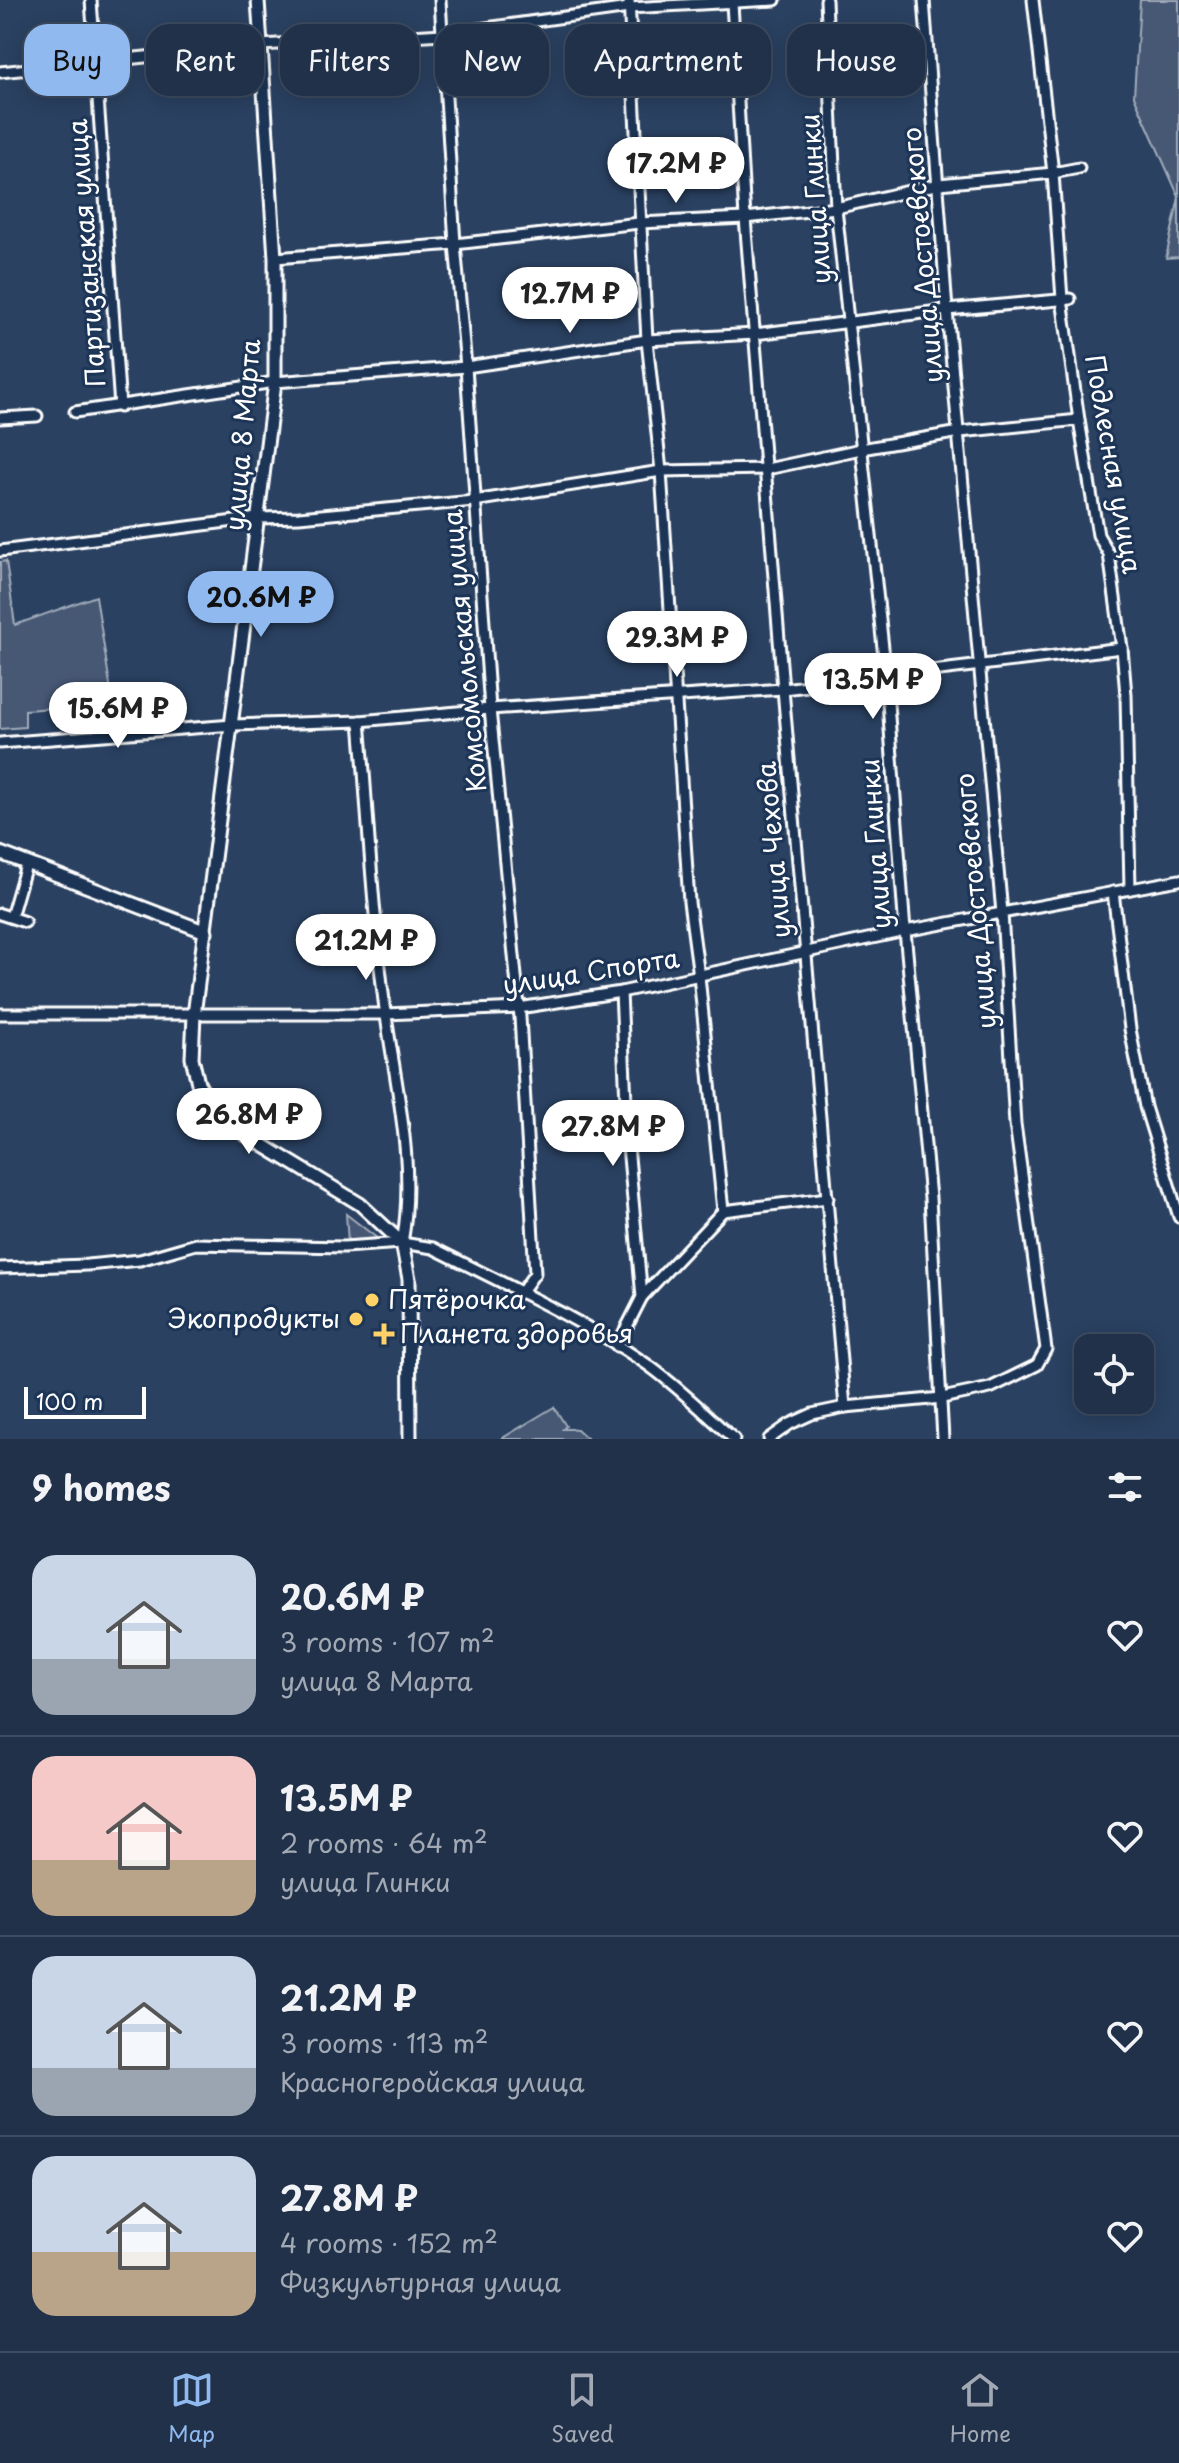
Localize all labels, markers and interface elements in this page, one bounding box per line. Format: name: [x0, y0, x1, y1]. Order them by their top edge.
chip: Buy: [24, 24, 130, 96]
chip: Rent: [146, 24, 264, 96]
chip: Filters: [280, 24, 419, 96]
chip: New: [435, 24, 549, 96]
chip: Apartment: [565, 24, 771, 96]
chip: House: [787, 24, 925, 96]
street label: улица Глинки: [789, 113, 840, 286]
street label: Партизанская улица: [57, 117, 114, 388]
street label: улица Достоевского: [891, 125, 952, 385]
pin: 17.2M ₽: [602, 137, 750, 205]
text: 17.2M ₽: [625, 143, 727, 182]
pin: 12.7M ₽: [496, 267, 644, 335]
text: 12.7M ₽: [520, 273, 620, 312]
street label: улица 8 Марта: [214, 337, 269, 533]
street label: Подлесная улица: [1076, 351, 1153, 577]
street label: Комсомольская улица: [432, 508, 495, 794]
pin: 20.6M ₽: [187, 571, 335, 639]
text: 20.6M ₽: [206, 577, 316, 616]
pin: 29.3M ₽: [603, 611, 751, 679]
text: 29.3M ₽: [625, 617, 729, 656]
pin: 13.5M ₽: [799, 653, 947, 721]
text: 13.5M ₽: [822, 659, 924, 698]
pin: 15.6M ₽: [44, 682, 192, 750]
text: 15.6M ₽: [67, 688, 169, 727]
street label: улица Глинки: [849, 758, 900, 931]
street label: улица Чехова: [745, 759, 800, 940]
street label: улица Достоевского: [944, 771, 1005, 1031]
pin: 21.2M ₽: [292, 914, 440, 982]
text: 21.2M ₽: [314, 920, 418, 959]
street label: улица Спорта: [500, 937, 682, 1004]
pin: 26.8M ₽: [175, 1088, 323, 1156]
text: 26.8M ₽: [195, 1094, 303, 1133]
pin: 27.8M ₽: [539, 1100, 687, 1168]
text: 27.8M ₽: [560, 1106, 666, 1145]
place label: Пятёрочка: [388, 1279, 526, 1318]
marker: Пятёрочка: [363, 1291, 381, 1309]
place label: Экопродукты: [168, 1298, 340, 1337]
marker: Экопродукты: [347, 1310, 365, 1328]
place label: Планета здоровья: [400, 1313, 633, 1352]
marker: Планета здоровья: [375, 1325, 393, 1343]
map controls: [1074, 1334, 1154, 1414]
button: locate: [1074, 1334, 1154, 1414]
scale bar: [24, 1383, 146, 1419]
text: 100 m: [36, 1384, 103, 1417]
text: 9 homes: [32, 1461, 171, 1513]
icon: filters: [1103, 1465, 1147, 1509]
text: 20.6M ₽: [280, 1570, 424, 1622]
icon: home: [96, 1587, 192, 1683]
icon: heart: [1103, 1613, 1147, 1657]
text: 3 rooms · 107 m²: [280, 1622, 495, 1661]
text: улица 8 Марта: [280, 1661, 473, 1700]
text: 13.5M ₽: [280, 1771, 412, 1823]
icon: home: [96, 1788, 192, 1884]
icon: heart: [1103, 1814, 1147, 1858]
text: 2 rooms · 64 m²: [280, 1823, 488, 1862]
text: улица Глинки: [280, 1862, 451, 1901]
text: 21.2M ₽: [280, 1971, 417, 2023]
icon: home: [96, 1988, 192, 2084]
icon: heart: [1103, 2014, 1147, 2058]
text: 3 rooms · 113 m²: [280, 2023, 488, 2062]
text: Красногеройская улица: [280, 2062, 585, 2101]
text: 27.8M ₽: [280, 2171, 418, 2223]
icon: home: [96, 2188, 192, 2284]
icon: heart: [1103, 2214, 1147, 2258]
text: 4 rooms · 152 m²: [280, 2223, 498, 2262]
text: Физкультурная улица: [280, 2262, 561, 2301]
tab: Map: [168, 2368, 215, 2449]
tab: Saved: [551, 2368, 614, 2449]
tab: Home: [950, 2368, 1011, 2449]

